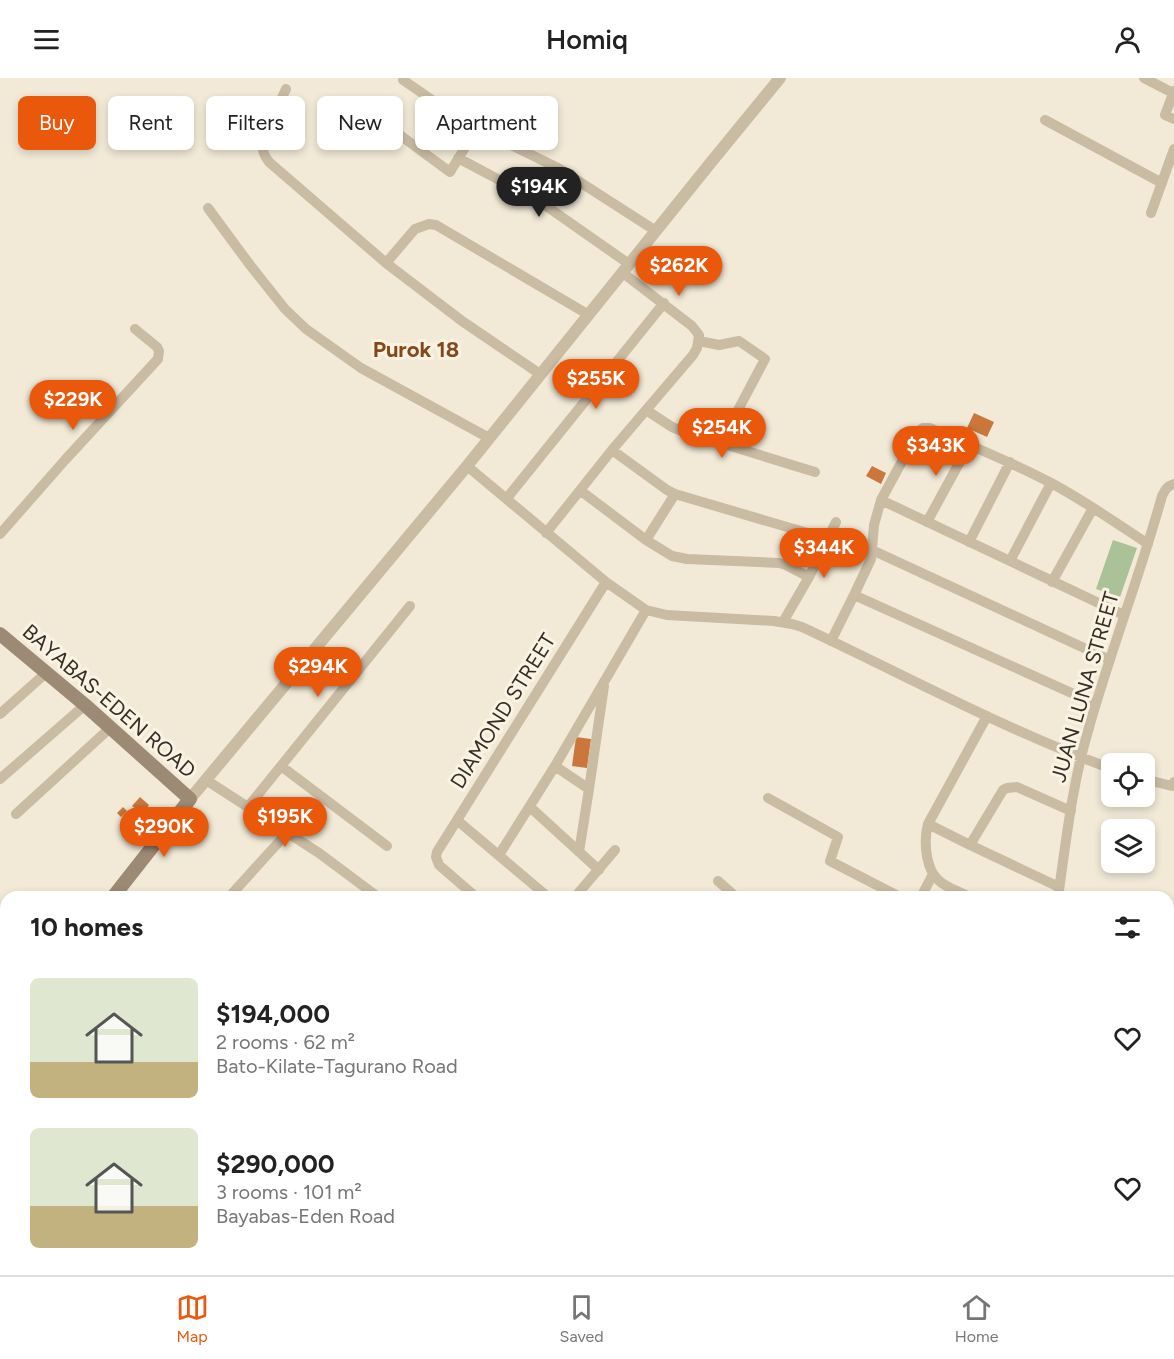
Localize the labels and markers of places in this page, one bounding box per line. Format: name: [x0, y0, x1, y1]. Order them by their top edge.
pin: $194K: [497, 167, 581, 218]
pin: $262K: [637, 246, 721, 297]
pin: $255K: [554, 359, 638, 410]
pin: $229K: [31, 380, 115, 431]
pin: $254K: [680, 408, 764, 459]
pin: $343K: [894, 426, 978, 477]
pin: $344K: [782, 528, 866, 579]
pin: $294K: [276, 647, 360, 698]
pin: $195K: [243, 797, 327, 848]
pin: $290K: [122, 807, 206, 858]

